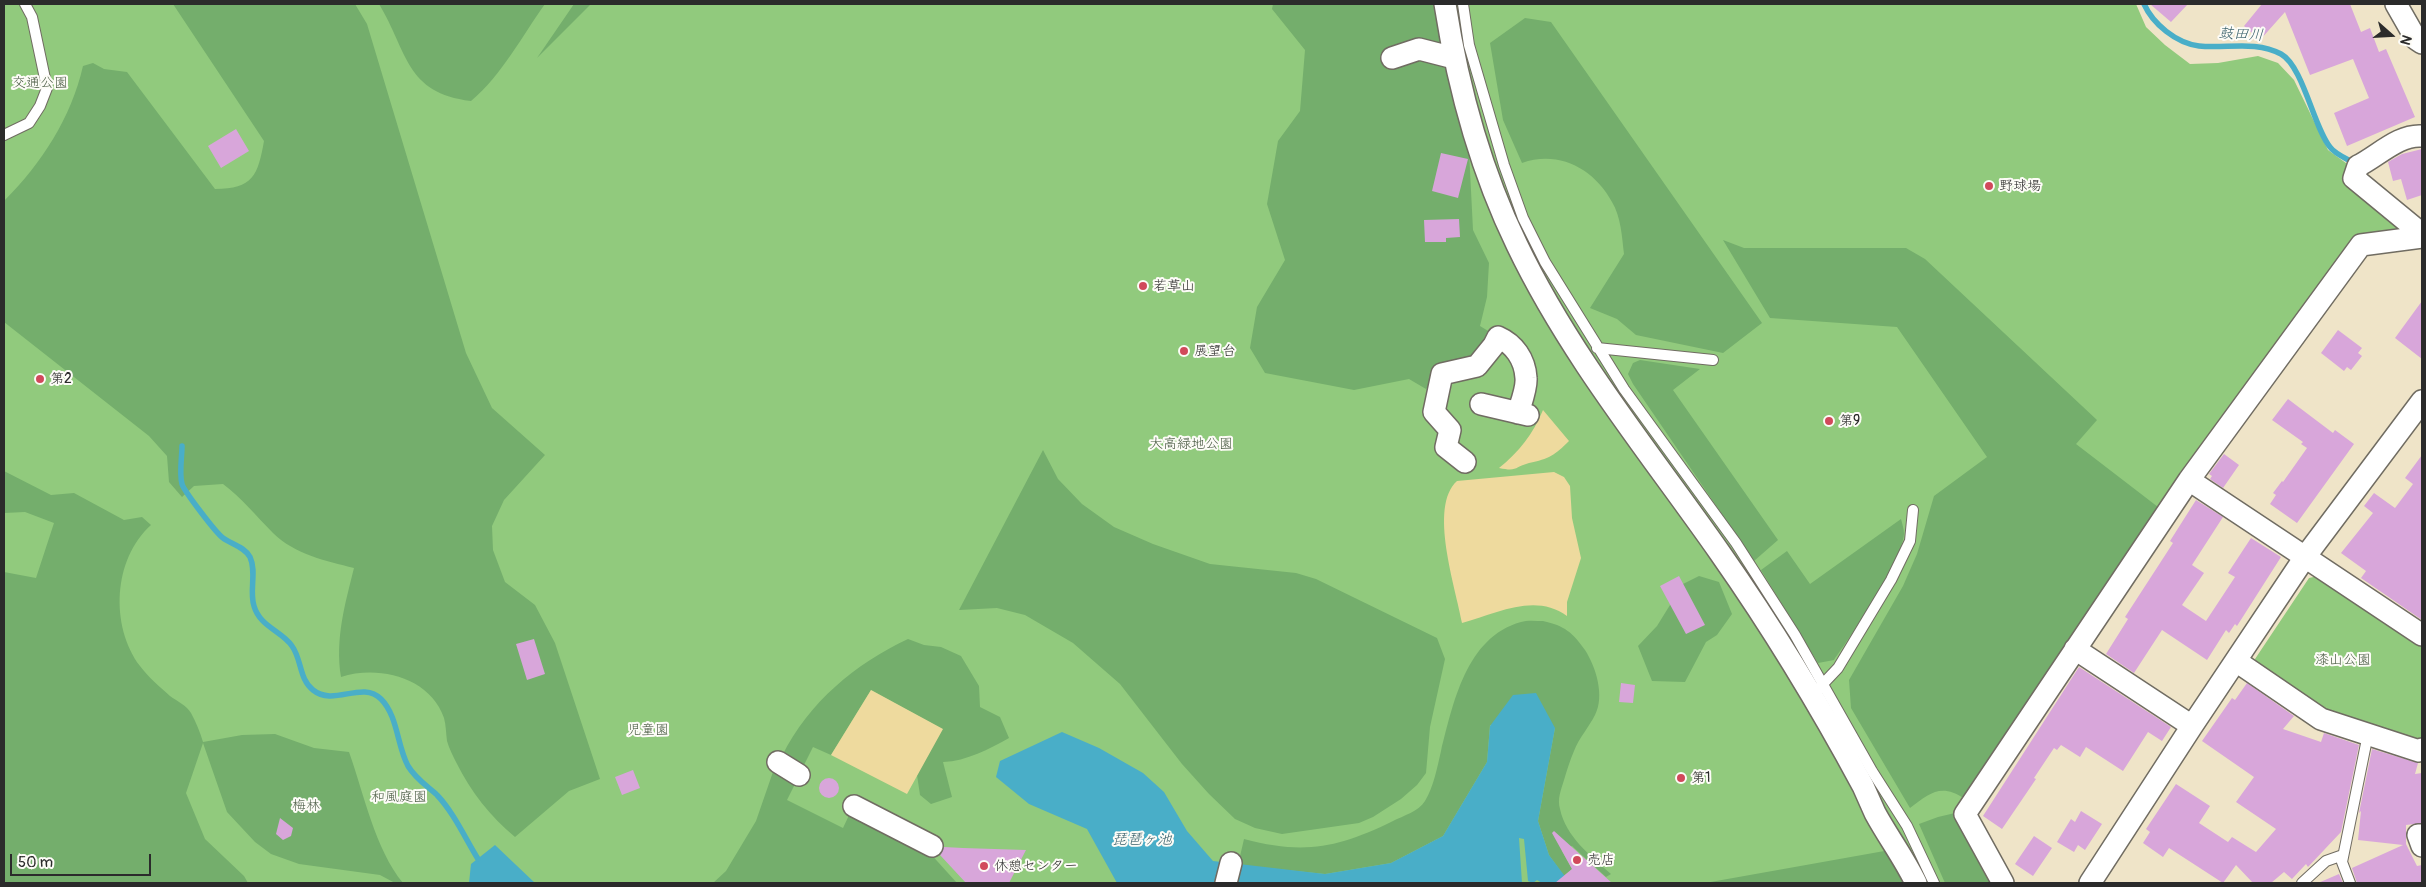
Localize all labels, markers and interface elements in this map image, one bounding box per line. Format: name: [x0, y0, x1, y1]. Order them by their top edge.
north arrow: [2366, 10, 2416, 60]
water label: 鼓田川: [2218, 25, 2264, 45]
text: N: [2396, 33, 2415, 47]
park label: 交通公園: [12, 75, 68, 91]
place label: 野球場: [1999, 178, 2041, 194]
marker: 野球場: [1983, 180, 1995, 192]
place label: 若草山: [1153, 278, 1195, 294]
marker: 若草山: [1137, 280, 1149, 292]
place label: 展望台: [1194, 343, 1236, 359]
marker: 展望台: [1178, 345, 1190, 357]
place label: 第2: [50, 371, 72, 387]
marker: 第2: [34, 373, 46, 385]
place label: 第9: [1839, 413, 1860, 429]
marker: 第9: [1823, 415, 1835, 427]
park label: 大高緑地公園: [1149, 436, 1233, 452]
park label: 漆山公園: [2315, 652, 2371, 668]
park label: 児童園: [627, 722, 669, 738]
place label: 第1: [1691, 770, 1710, 786]
marker: 第1: [1675, 772, 1687, 784]
park label: 和風庭園: [371, 789, 427, 805]
park label: 梅林: [292, 798, 320, 814]
water label: 琵琶ヶ池: [1112, 831, 1172, 849]
scale bar: [12, 844, 154, 876]
place label: 売店: [1587, 852, 1615, 868]
text: 50 m: [18, 853, 53, 872]
marker: 売店: [1571, 854, 1583, 866]
place label: 休憩センター: [994, 858, 1078, 874]
marker: 休憩センター: [978, 860, 990, 872]

